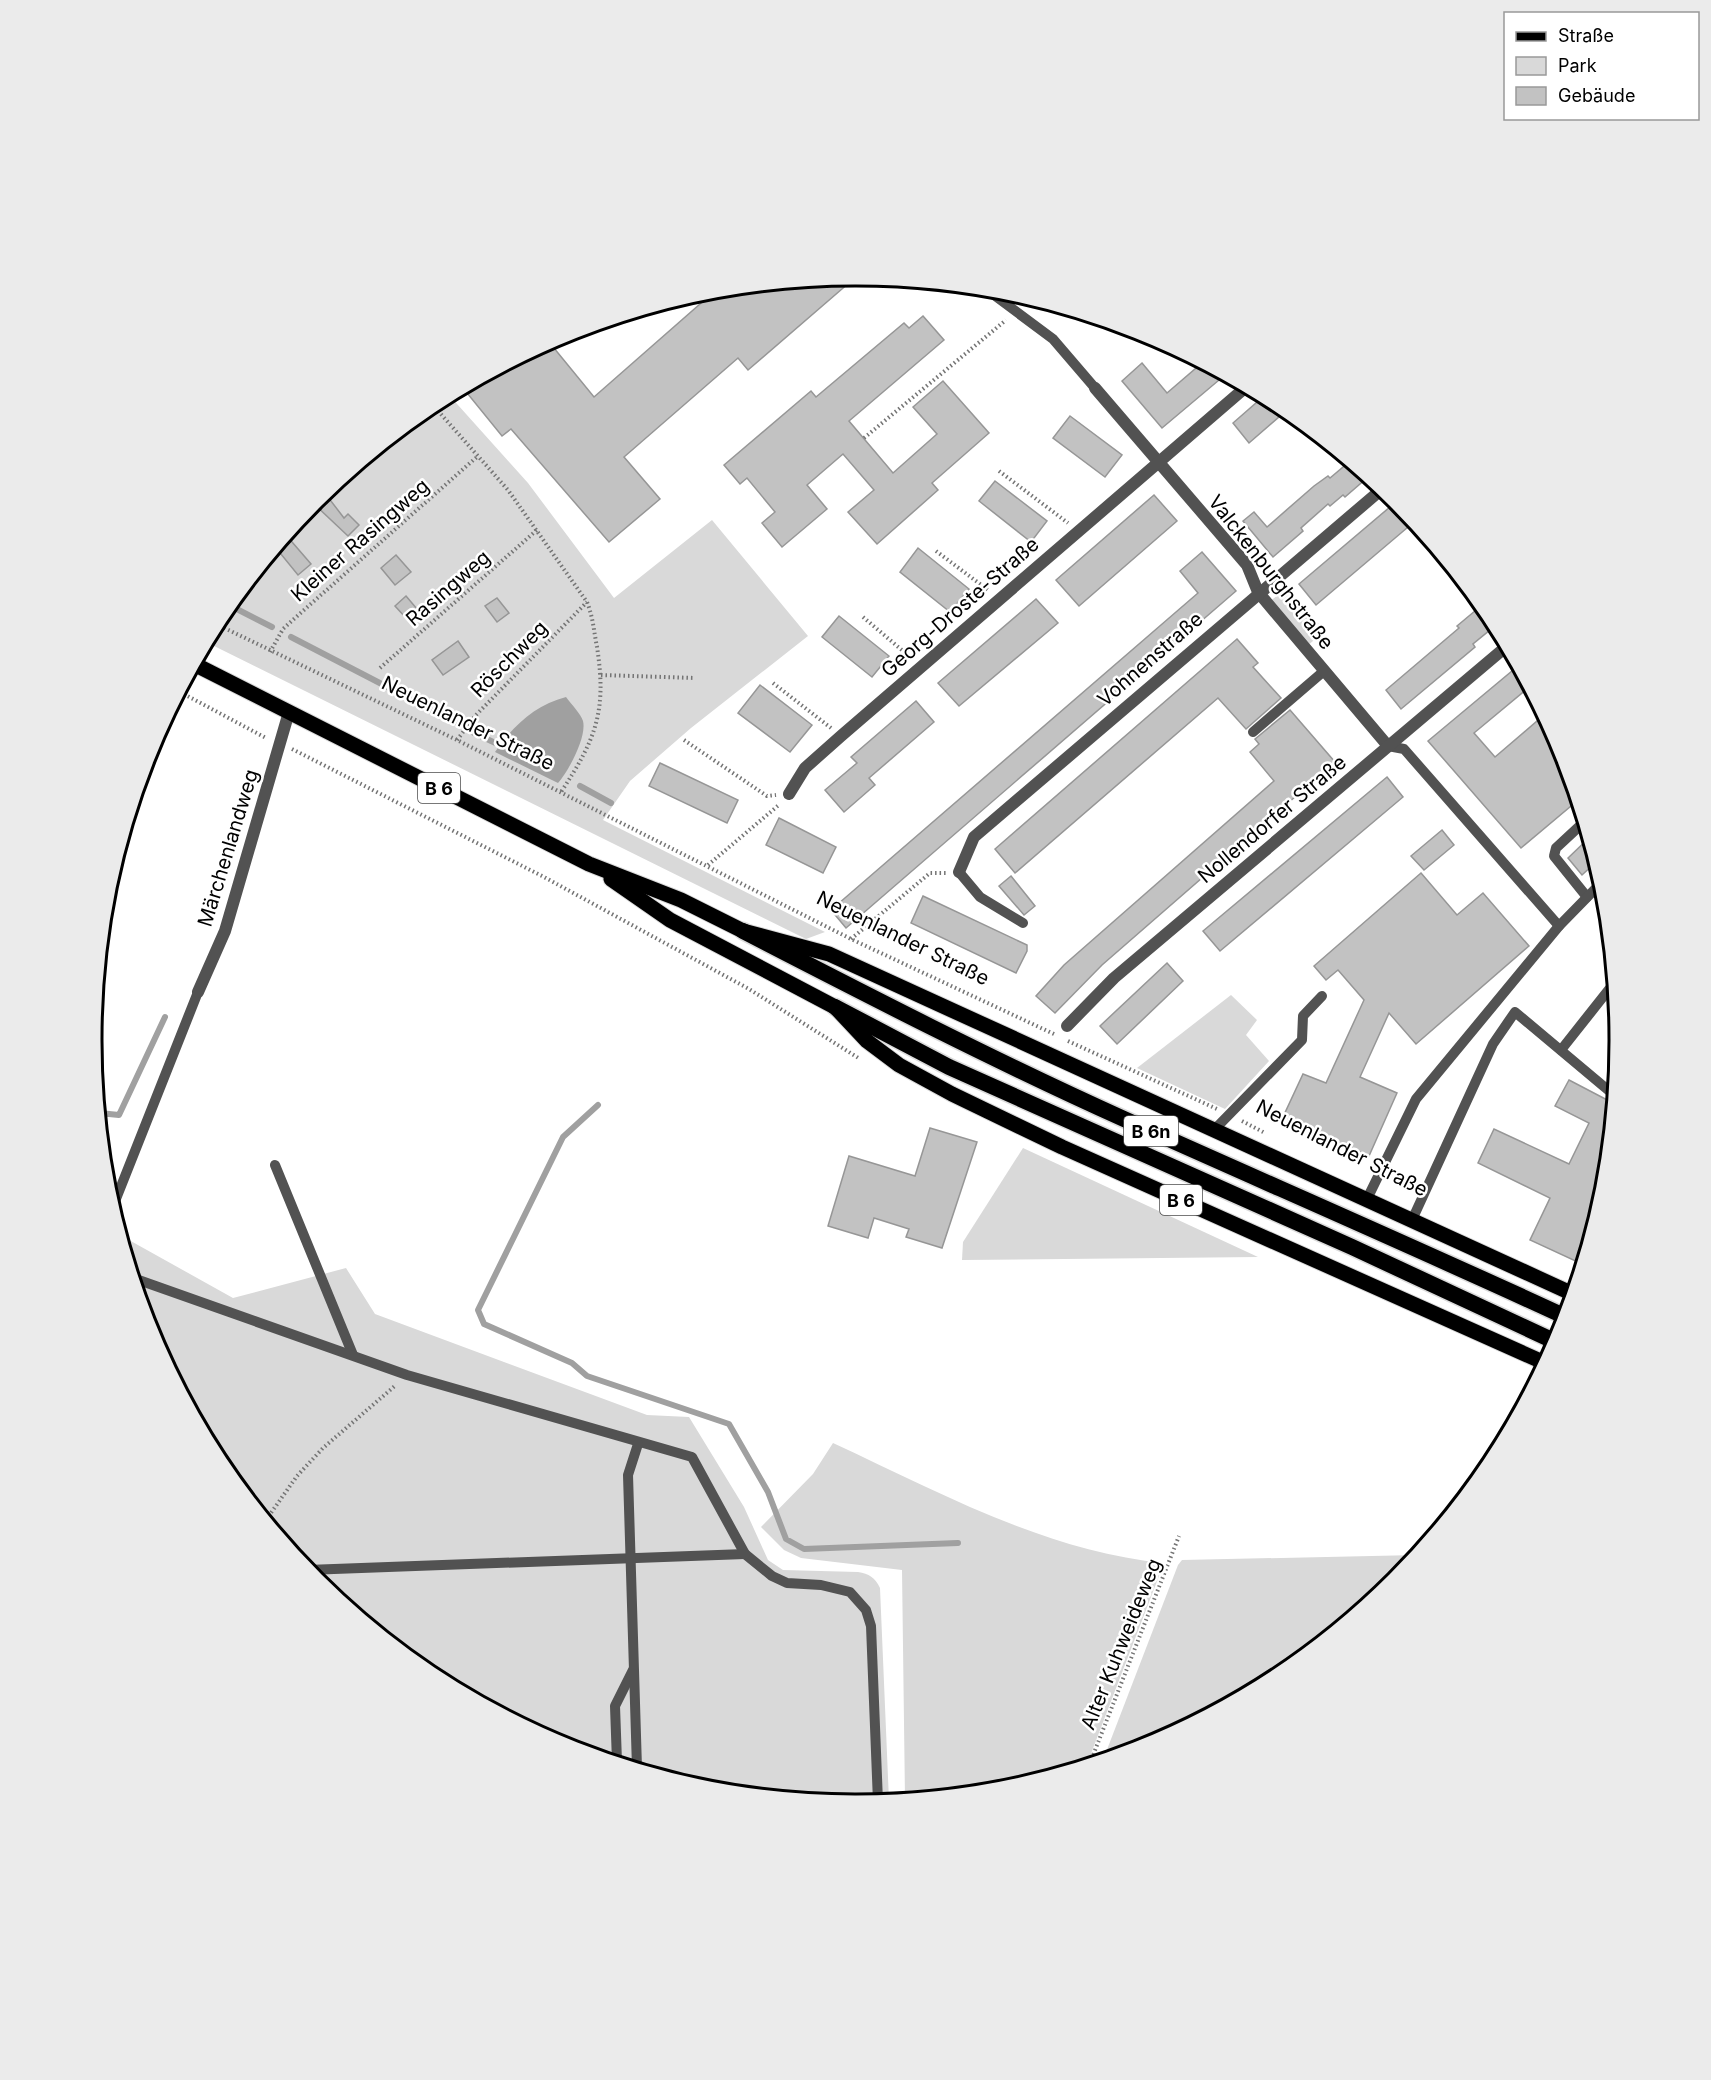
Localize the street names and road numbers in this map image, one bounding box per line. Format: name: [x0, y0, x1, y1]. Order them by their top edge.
street label: Kleiner Rasingweg: [286, 474, 434, 606]
street label: Valckenburghstraße: [1203, 490, 1339, 654]
street label: Georg-Droste-Straße: [876, 532, 1044, 682]
street label: Rasingweg: [401, 545, 495, 631]
street label: Vohnenstraße: [1092, 607, 1208, 711]
street label: Röschweg: [466, 616, 552, 702]
street label: Neuenlander Straße: [378, 671, 558, 775]
street label: Nollendorfer Straße: [1193, 750, 1351, 888]
street label: Märchenlandweg: [193, 766, 263, 930]
road number: B 6: [418, 773, 460, 803]
street label: Neuenlander Straße: [813, 886, 993, 990]
street label: Neuenlander Straße: [1252, 1094, 1432, 1202]
road number: B 6n: [1124, 1116, 1178, 1146]
road number: B 6: [1160, 1185, 1202, 1215]
street label: Alter Kuhweideweg: [1076, 1555, 1166, 1733]

